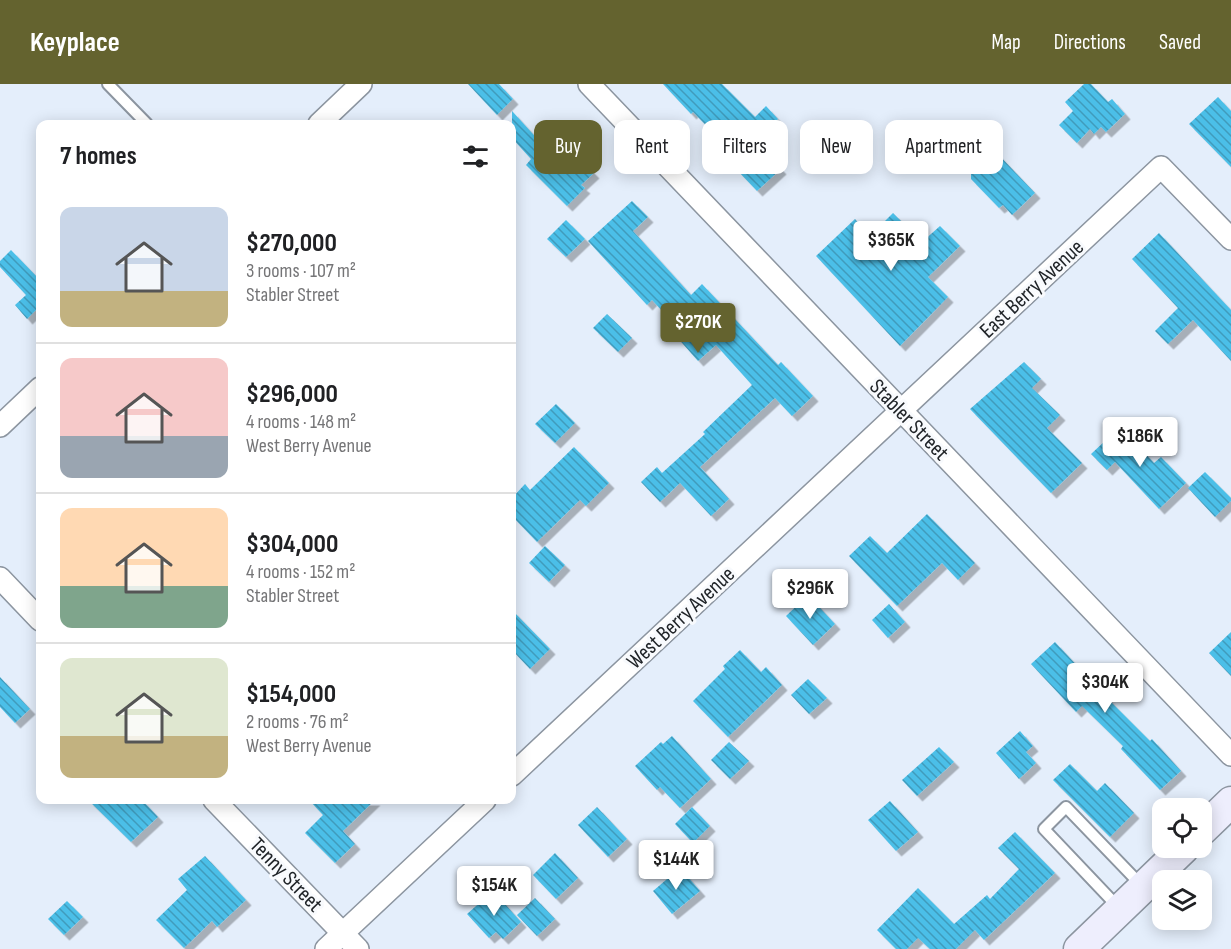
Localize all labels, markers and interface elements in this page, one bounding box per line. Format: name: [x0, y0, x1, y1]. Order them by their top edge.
text: Keyplace: [30, 26, 120, 59]
text: Map: [991, 30, 1021, 55]
text: Directions: [1054, 30, 1126, 55]
text: Saved: [1159, 30, 1201, 55]
chip: Buy: [534, 120, 602, 174]
chip: Rent: [614, 120, 690, 174]
chip: Filters: [702, 120, 788, 174]
chip: New: [800, 120, 873, 174]
chip: Apartment: [885, 120, 1003, 174]
icon: filters: [459, 140, 492, 173]
text: 7 homes: [60, 141, 137, 172]
pin: $365K: [849, 221, 933, 272]
text: $270,000: [246, 228, 337, 259]
text: $365K: [867, 228, 915, 252]
icon: home: [108, 231, 180, 303]
street label: East Berry Avenue: [974, 234, 1090, 344]
text: 3 rooms · 107 m²: [246, 259, 356, 283]
text: Stabler Street: [246, 283, 339, 307]
pin: $270K: [656, 303, 740, 354]
text: $270K: [674, 310, 722, 334]
street label: Stabler Street: [864, 374, 955, 467]
text: $296,000: [246, 379, 338, 410]
icon: home: [108, 382, 180, 454]
text: 4 rooms · 148 m²: [246, 410, 356, 434]
pin: $186K: [1098, 417, 1182, 468]
text: $186K: [1117, 424, 1163, 448]
text: West Berry Avenue: [246, 434, 372, 458]
text: $304,000: [246, 529, 338, 560]
icon: home: [108, 532, 180, 604]
text: 4 rooms · 152 m²: [246, 560, 355, 584]
street label: West Berry Avenue: [621, 561, 741, 675]
pin: $296K: [768, 569, 852, 620]
text: $296K: [786, 576, 834, 600]
text: Stabler Street: [246, 584, 339, 608]
pin: $304K: [1063, 663, 1147, 714]
text: $304K: [1081, 670, 1129, 694]
text: $154,000: [246, 679, 336, 710]
icon: home: [108, 682, 180, 754]
text: 2 rooms · 76 m²: [246, 710, 349, 734]
text: West Berry Avenue: [246, 734, 372, 758]
map controls: [1152, 798, 1212, 930]
button: locate: [1152, 798, 1212, 858]
street label: Tenny Street: [244, 832, 328, 918]
pin: $144K: [634, 840, 718, 891]
text: $144K: [653, 847, 699, 871]
pin: $154K: [452, 866, 536, 917]
button: layers: [1152, 870, 1212, 930]
text: $154K: [471, 873, 517, 897]

